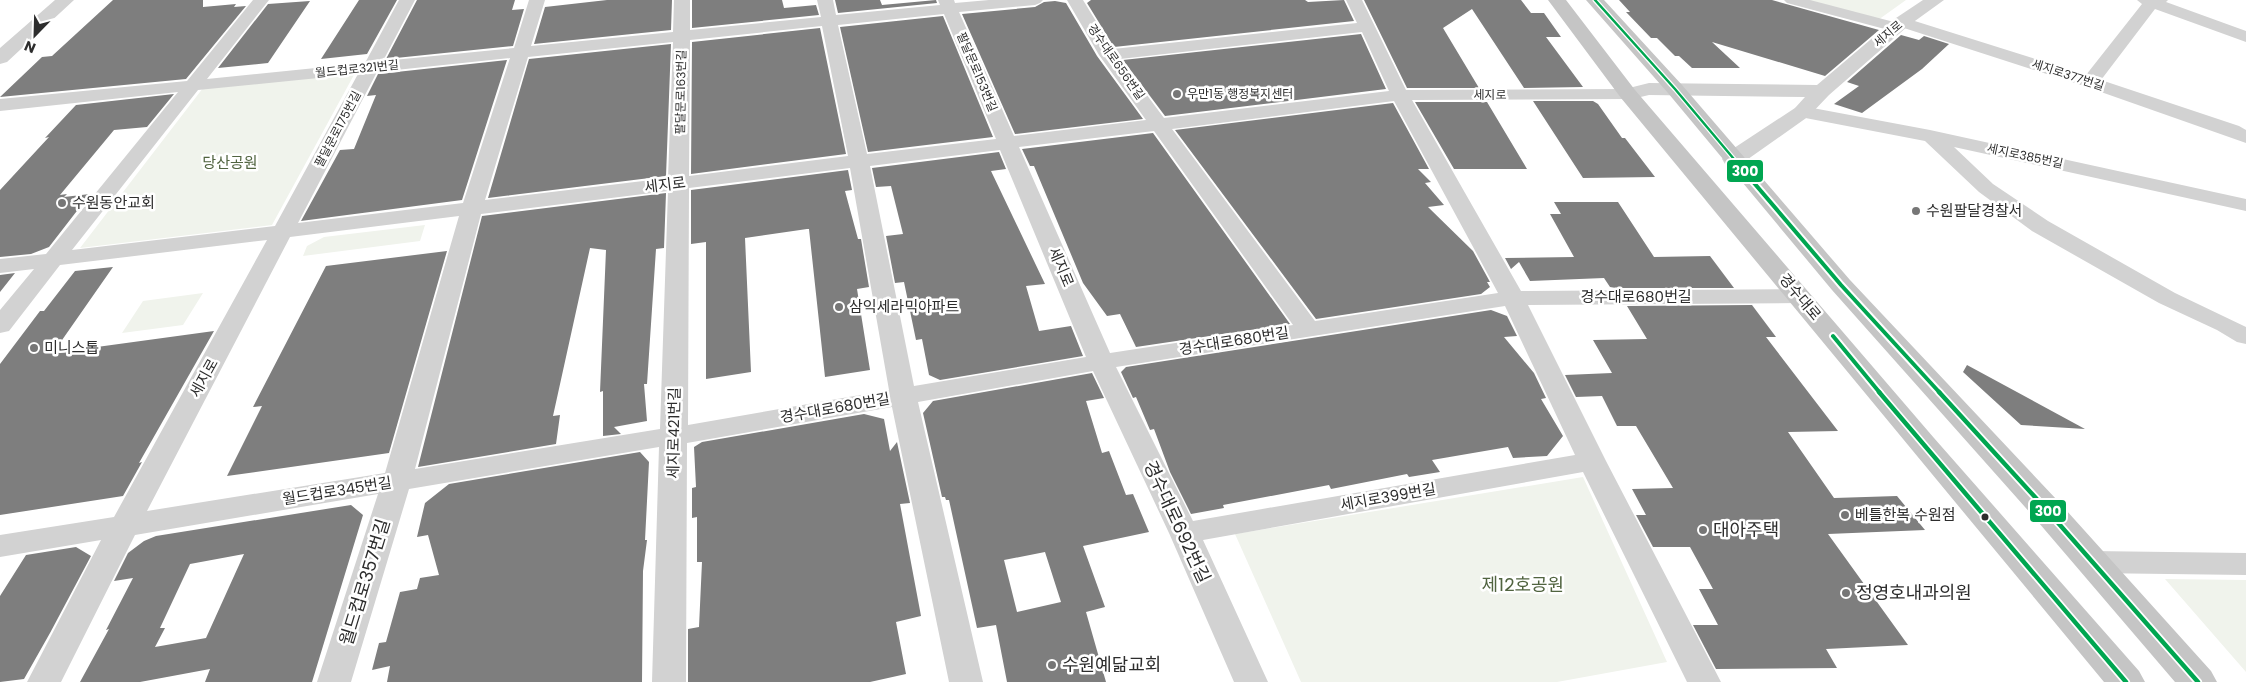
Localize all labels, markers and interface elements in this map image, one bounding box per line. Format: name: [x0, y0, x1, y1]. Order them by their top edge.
north arrow: [10, 10, 60, 60]
street label: 세지로: [1870, 16, 1906, 51]
street label: 경수대로656번길: [1084, 20, 1149, 103]
street label: 팔달문로153번길: [953, 30, 1002, 114]
text: N: [21, 36, 39, 58]
street label: 팔달문로163번길: [671, 49, 690, 135]
street label: 세지로377번길: [2030, 55, 2107, 94]
street label: 월드컵로321번길: [314, 56, 400, 81]
place label: 우만1동 행정복지센터: [1187, 85, 1293, 102]
street label: 세지로: [1473, 86, 1507, 103]
street label: 팔달문로175번길: [310, 88, 365, 170]
marker: 우만1동 행정복지센터: [1171, 88, 1183, 100]
street label: 세지로385번길: [1985, 139, 2065, 172]
park label: 당산공원: [202, 152, 258, 173]
line badge: 300: [1726, 159, 1764, 183]
text: 300: [1732, 161, 1758, 181]
street label: 세지로: [643, 172, 687, 197]
place label: 수원동안교회: [72, 192, 155, 213]
marker: 수원동안교회: [56, 197, 68, 209]
place label: 수원팔달경찰서: [1926, 200, 2023, 221]
marker: 수원팔달경찰서: [1910, 205, 1922, 217]
street label: 세지로: [1044, 244, 1079, 290]
street label: 경수대로: [1775, 269, 1826, 325]
street label: 경수대로680번길: [1580, 286, 1692, 307]
place label: 삼익세라믹아파트: [849, 296, 960, 317]
marker: 삼익세라믹아파트: [833, 301, 845, 313]
street label: 경수대로680번길: [1177, 321, 1290, 360]
place label: 미니스톱: [44, 337, 99, 358]
marker: 미니스톱: [28, 342, 40, 354]
street label: 세지로: [184, 355, 223, 401]
street label: 세지로421번길: [662, 387, 685, 479]
street label: 경수대로680번길: [778, 388, 892, 428]
street label: 경수대로692번길: [1138, 456, 1217, 587]
street label: 월드컵로345번길: [281, 471, 393, 510]
street label: 세지로399번길: [1338, 478, 1437, 515]
line badge: 300: [2029, 499, 2067, 523]
text: 300: [2035, 501, 2061, 521]
place label: 베틀한복 수원점: [1855, 504, 1956, 525]
marker: 베틀한복 수원점: [1839, 509, 1851, 521]
unlabelled marker: [1980, 512, 1990, 522]
street label: 월드컵로357번길: [333, 516, 396, 648]
place label: 대아주택: [1713, 517, 1779, 542]
marker: 대아주택: [1697, 524, 1709, 536]
park label: 제12호공원: [1482, 572, 1564, 597]
place label: 정영호내과의원: [1856, 580, 1972, 605]
marker: 정영호내과의원: [1840, 587, 1852, 599]
place label: 수원예닮교회: [1062, 652, 1161, 677]
marker: 수원예닮교회: [1046, 659, 1058, 671]

